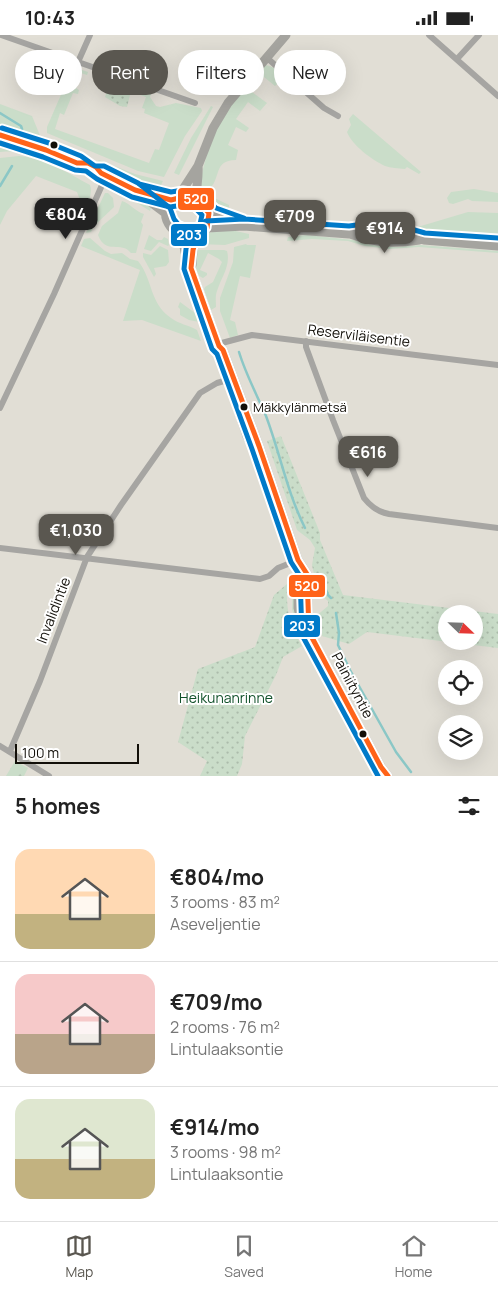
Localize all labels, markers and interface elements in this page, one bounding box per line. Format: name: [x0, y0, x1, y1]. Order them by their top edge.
text: 10:43: [25, 5, 75, 31]
chip: Buy: [15, 50, 82, 95]
chip: Rent: [92, 50, 168, 95]
chip: Filters: [178, 50, 264, 95]
chip: New: [274, 50, 346, 95]
unlabelled marker: [49, 140, 59, 150]
line badge: 520: [177, 187, 215, 211]
text: 520: [183, 189, 209, 208]
pin: €804: [36, 197, 96, 240]
pin: €709: [265, 199, 325, 242]
text: €804: [46, 203, 86, 225]
text: €709: [275, 205, 315, 227]
pin: €914: [355, 211, 415, 254]
text: €914: [366, 217, 404, 239]
line badge: 203: [170, 223, 208, 247]
text: 203: [176, 225, 202, 244]
street label: Reserviläisentie: [307, 319, 411, 351]
place label: Mäkkylänmetsä: [253, 398, 347, 416]
marker: Mäkkylänmetsä: [239, 402, 249, 412]
pin: €616: [338, 435, 398, 478]
text: €616: [349, 441, 387, 463]
pin: €1,030: [35, 513, 117, 556]
text: €1,030: [50, 519, 102, 541]
street label: Invalidintie: [32, 574, 74, 646]
line badge: 520: [288, 574, 326, 598]
text: 520: [294, 576, 320, 595]
north arrow: [438, 605, 482, 650]
map controls: [438, 605, 483, 760]
line badge: 203: [283, 614, 321, 638]
text: 203: [289, 616, 315, 635]
street label: Painiityntie: [328, 649, 378, 721]
button: locate: [438, 660, 483, 705]
park label: Heikunanrinne: [179, 688, 273, 707]
button: layers: [438, 715, 483, 760]
unlabelled marker: [358, 729, 368, 739]
scale bar: [15, 741, 139, 764]
text: 100 m: [22, 743, 59, 762]
text: 5 homes: [15, 792, 100, 820]
icon: filters: [455, 792, 483, 820]
text: €804/mo: [170, 863, 264, 891]
icon: home: [55, 869, 115, 929]
text: 3 rooms · 83 m²: [170, 891, 280, 913]
text: Aseveljentie: [170, 913, 261, 935]
text: €709/mo: [170, 988, 263, 1016]
icon: home: [55, 994, 115, 1054]
text: 2 rooms · 76 m²: [170, 1016, 280, 1038]
text: Lintulaaksontie: [170, 1038, 283, 1060]
text: €914/mo: [170, 1113, 260, 1141]
icon: home: [55, 1119, 115, 1179]
text: 3 rooms · 98 m²: [170, 1141, 281, 1163]
text: Lintulaaksontie: [170, 1163, 283, 1185]
tab: Map: [65, 1232, 93, 1281]
tab: Saved: [224, 1232, 264, 1281]
tab: Home: [395, 1232, 433, 1281]

